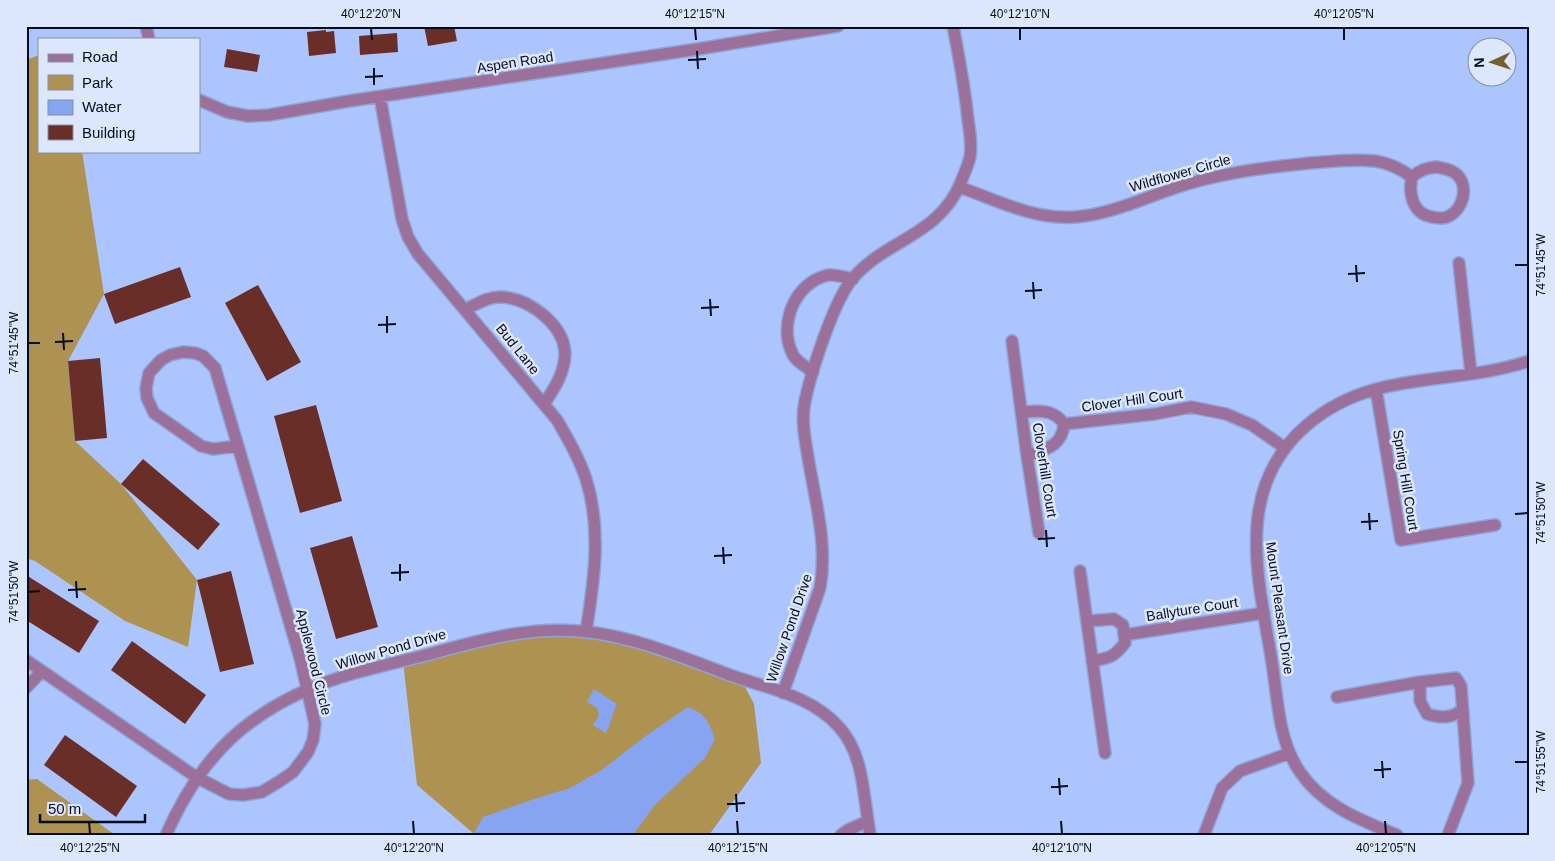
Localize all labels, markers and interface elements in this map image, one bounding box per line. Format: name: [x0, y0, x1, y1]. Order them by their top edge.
text: 40°12'20"N: [341, 7, 401, 21]
text: 40°12'15"N: [665, 7, 725, 21]
text: 40°12'10"N: [990, 7, 1050, 21]
text: 40°12'05"N: [1314, 7, 1374, 21]
legend: [38, 38, 200, 152]
north arrow: [1468, 38, 1518, 88]
text: Road: [82, 48, 118, 65]
street label: Aspen Road: [476, 48, 554, 76]
text: N: [1471, 57, 1487, 68]
text: Park: [82, 74, 113, 91]
text: Water: [82, 98, 121, 115]
text: Building: [82, 124, 135, 141]
street label: Wildflower Circle: [1128, 151, 1233, 195]
text: 74°51'45"W: [1534, 233, 1548, 296]
text: 74°51'45"W: [7, 311, 21, 374]
street label: Bud Lane: [493, 321, 543, 377]
street label: Clover Hill Court: [1080, 385, 1184, 415]
street label: Cloverhill Court: [1030, 421, 1060, 519]
street label: Spring Hill Court: [1390, 428, 1422, 532]
text: 74°51'50"W: [1534, 481, 1548, 544]
street label: Mount Pleasant Drive: [1263, 541, 1297, 676]
text: 74°51'50"W: [7, 560, 21, 623]
street label: Willow Pond Drive: [763, 571, 815, 684]
street label: Ballyture Court: [1145, 594, 1239, 624]
street label: Applewood Circle: [293, 607, 335, 717]
street label: Willow Pond Drive: [334, 626, 448, 672]
text: 74°51'55"W: [1534, 730, 1548, 793]
scale bar: [40, 791, 145, 823]
text: 50 m: [48, 800, 81, 817]
text: 40°12'25"N: [60, 841, 120, 855]
text: 40°12'20"N: [384, 841, 444, 855]
text: 40°12'15"N: [708, 841, 768, 855]
text: 40°12'10"N: [1032, 841, 1092, 855]
text: 40°12'05"N: [1356, 841, 1416, 855]

